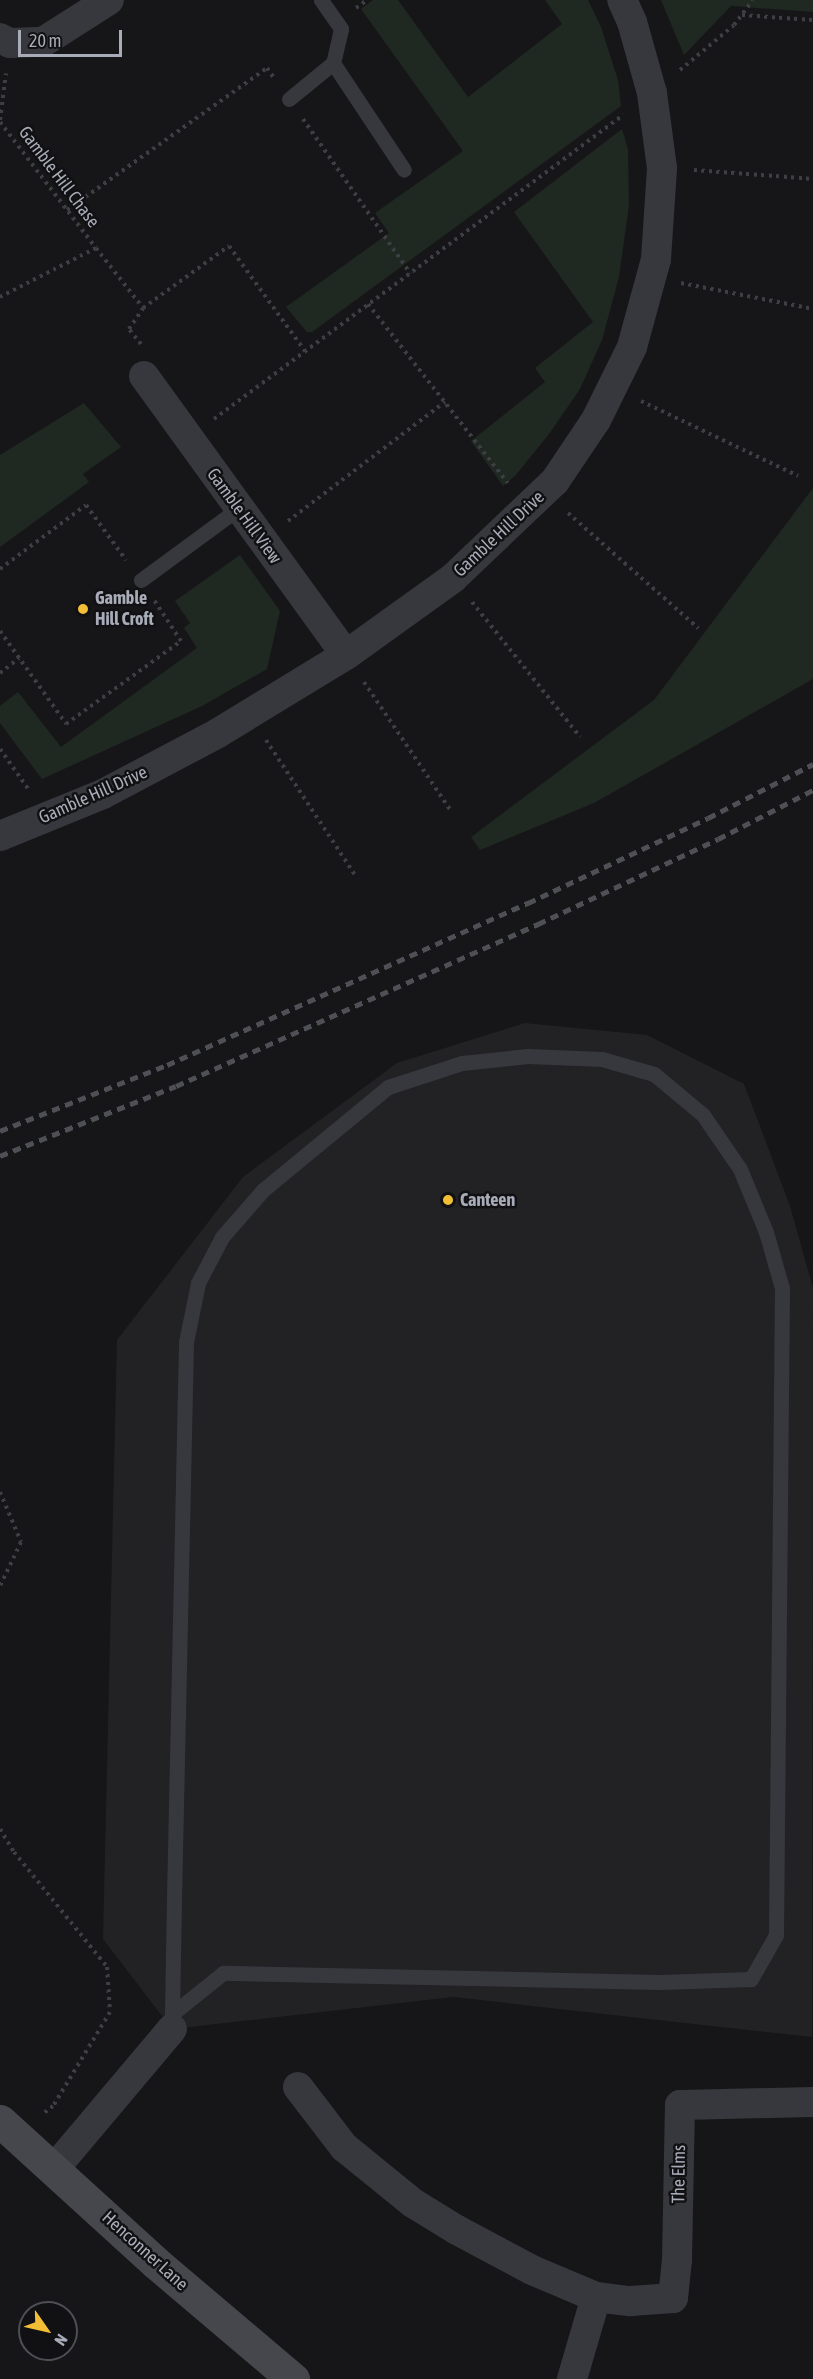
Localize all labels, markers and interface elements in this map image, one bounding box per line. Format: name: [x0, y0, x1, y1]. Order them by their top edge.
scale bar: [21, 18, 124, 56]
text: 20 m: [29, 30, 61, 51]
street label: Gamble Hill Chase: [14, 122, 104, 232]
street label: Gamble Hill View: [202, 464, 286, 568]
street label: Gamble Hill Drive: [449, 486, 549, 582]
place label: Gamble Hill Croft: [95, 588, 154, 630]
marker: Gamble Hill Croft: [76, 602, 90, 616]
street label: Gamble Hill Drive: [36, 762, 150, 828]
place label: Canteen: [460, 1189, 515, 1211]
marker: Canteen: [441, 1193, 455, 1207]
street label: The Elms: [668, 2144, 690, 2204]
street label: Henconner Lane: [98, 2207, 192, 2295]
north arrow: [18, 2301, 78, 2361]
text: N: [51, 2331, 71, 2349]

